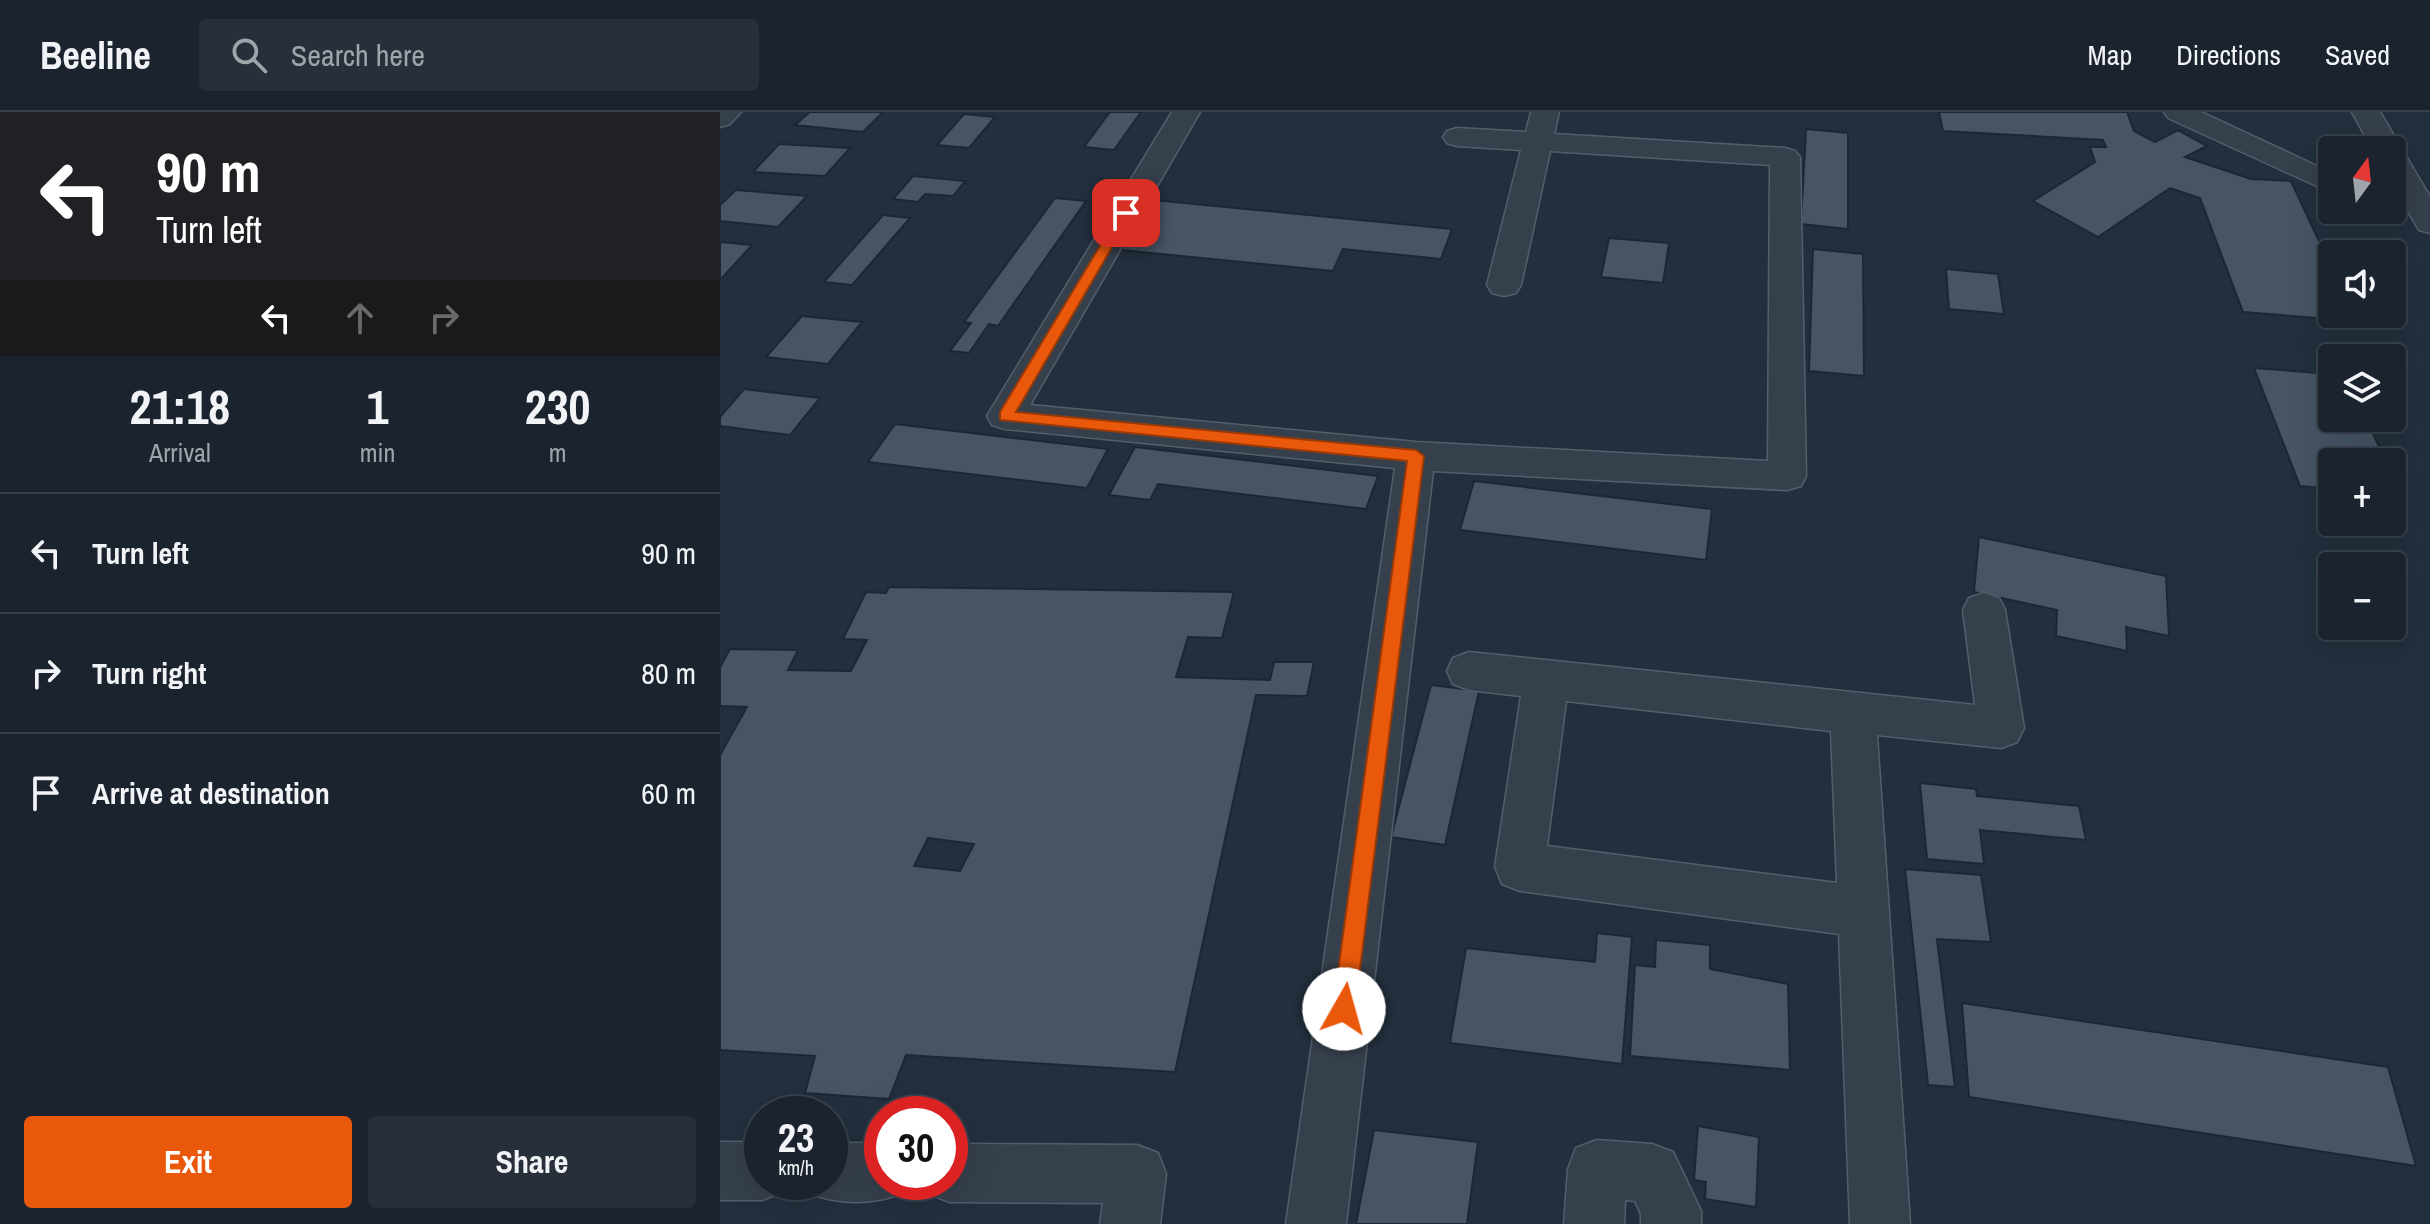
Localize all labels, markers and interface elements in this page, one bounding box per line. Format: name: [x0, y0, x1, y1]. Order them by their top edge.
search box: [199, 19, 759, 91]
text: Beeline: [40, 30, 151, 81]
icon: search: [227, 33, 271, 77]
text: Search here: [291, 35, 425, 75]
text: Map: [2088, 36, 2132, 74]
text: Directions: [2176, 36, 2281, 74]
text: Saved: [2325, 36, 2390, 74]
text: 90 m: [156, 134, 261, 209]
north arrow: [2318, 136, 2406, 224]
map controls: [2318, 136, 2406, 640]
icon: left: [24, 144, 128, 248]
pin: [1092, 179, 1160, 247]
icon: arrive: [1104, 191, 1148, 235]
text: Turn left: [156, 206, 262, 254]
button: sound: [2318, 240, 2406, 328]
icon: left: [254, 296, 298, 340]
icon: ahead: [338, 296, 382, 340]
icon: right: [422, 296, 466, 340]
button: layers: [2318, 344, 2406, 432]
text: 21:18: [130, 374, 230, 439]
text: 1: [367, 374, 388, 439]
text: 230: [525, 374, 590, 439]
text: Arrival: [149, 435, 211, 470]
text: min: [360, 435, 395, 470]
text: m: [549, 435, 567, 470]
button: +: [2318, 448, 2406, 536]
icon: left: [24, 531, 68, 575]
text: Turn left: [92, 533, 189, 573]
text: 90 m: [641, 533, 696, 573]
button: −: [2318, 552, 2406, 640]
icon: right: [24, 651, 68, 695]
text: Turn right: [92, 653, 206, 693]
text: 80 m: [641, 653, 696, 693]
icon: arrive: [24, 771, 68, 815]
text: Arrive at destination: [92, 773, 330, 813]
text: 60 m: [641, 773, 696, 813]
position arrow: [1302, 967, 1386, 1051]
speed limit sign: 30: [864, 1096, 968, 1200]
text: 23: [778, 1111, 814, 1164]
button: Exit: [24, 1116, 352, 1208]
button: Share: [368, 1116, 696, 1208]
text: km/h: [778, 1154, 814, 1181]

